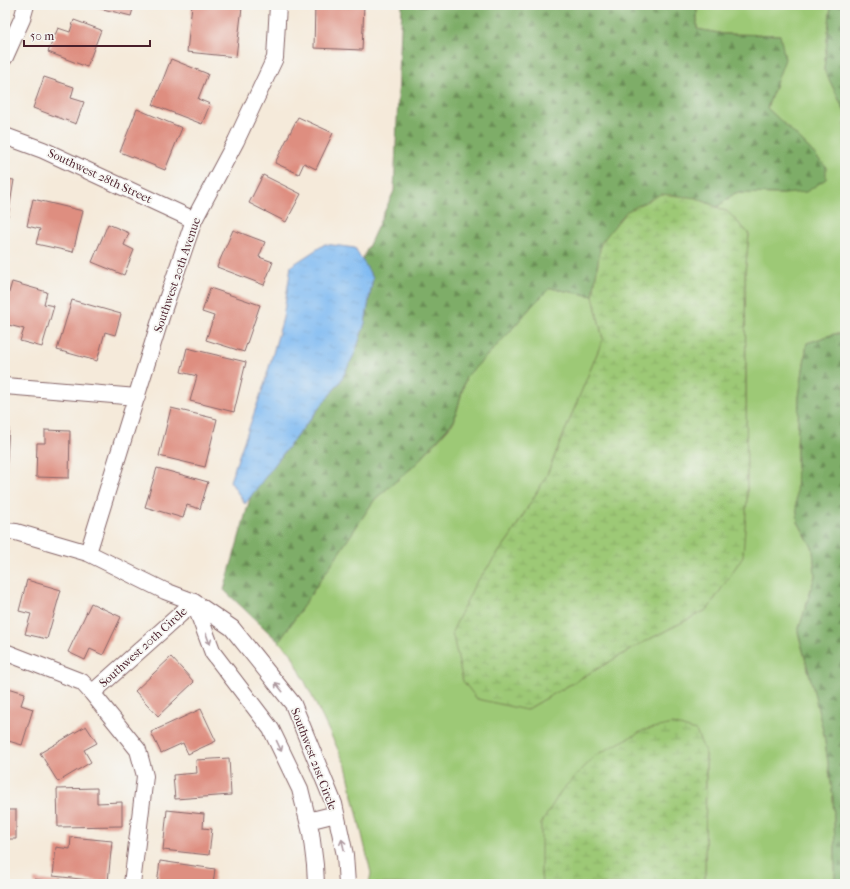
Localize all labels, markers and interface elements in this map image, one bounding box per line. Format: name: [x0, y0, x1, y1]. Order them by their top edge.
scale bar: [24, 22, 150, 48]
text: 50 m: [30, 29, 54, 43]
street label: Southwest 28th Street: [46, 146, 155, 207]
street label: Southwest 20th Avenue: [151, 216, 203, 334]
street label: Southwest 20th Circle: [96, 604, 190, 690]
one-way arrow: [204, 632, 212, 644]
one-way arrow: [275, 682, 284, 693]
street label: Southwest 21st Circle: [288, 706, 340, 812]
one-way arrow: [276, 740, 283, 752]
one-way arrow: [339, 839, 346, 852]

